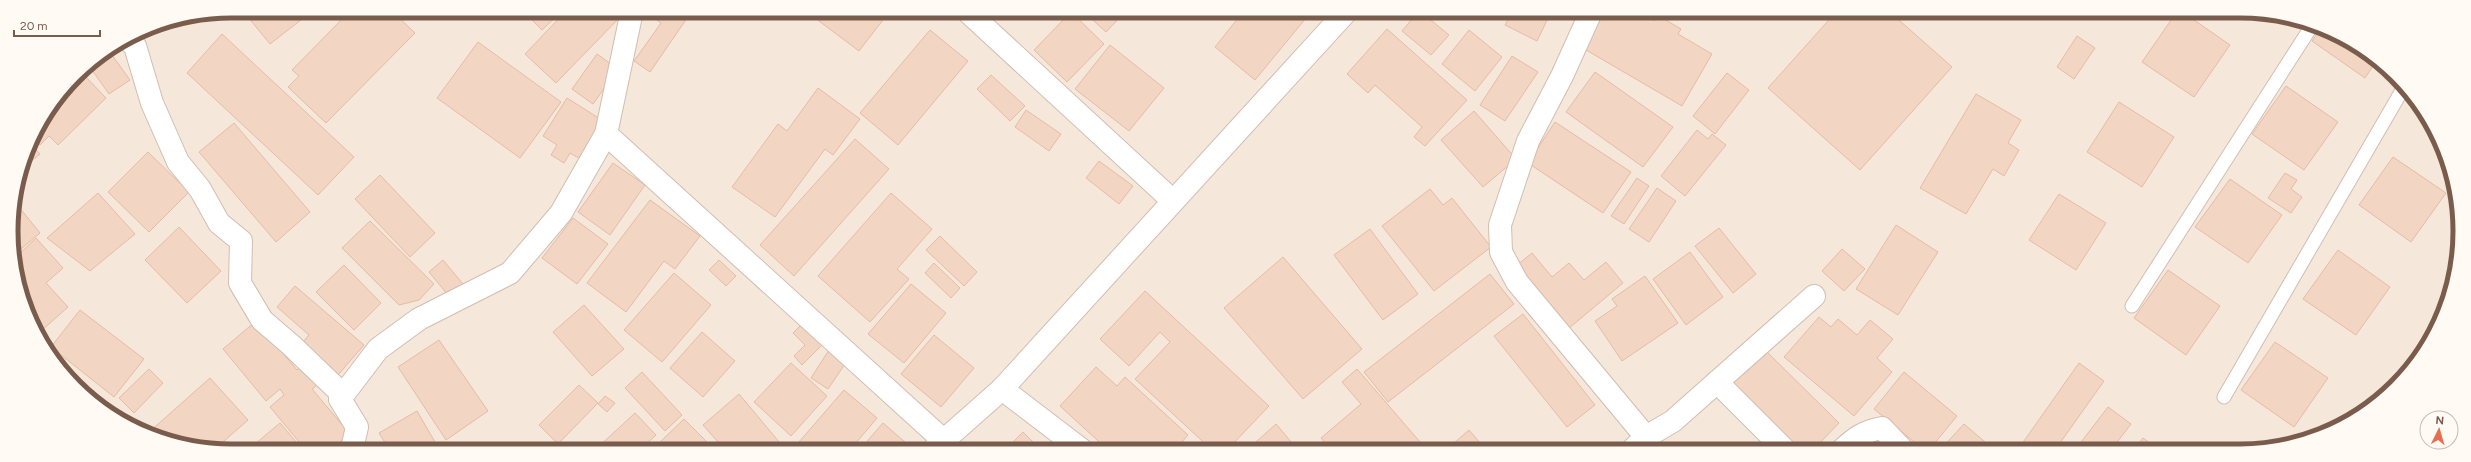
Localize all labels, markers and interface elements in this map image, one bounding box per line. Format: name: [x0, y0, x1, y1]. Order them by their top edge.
scale bar: [14, 12, 100, 38]
text: 20 m: [20, 19, 48, 33]
north arrow: [2419, 410, 2459, 450]
text: N: [2435, 414, 2445, 427]

